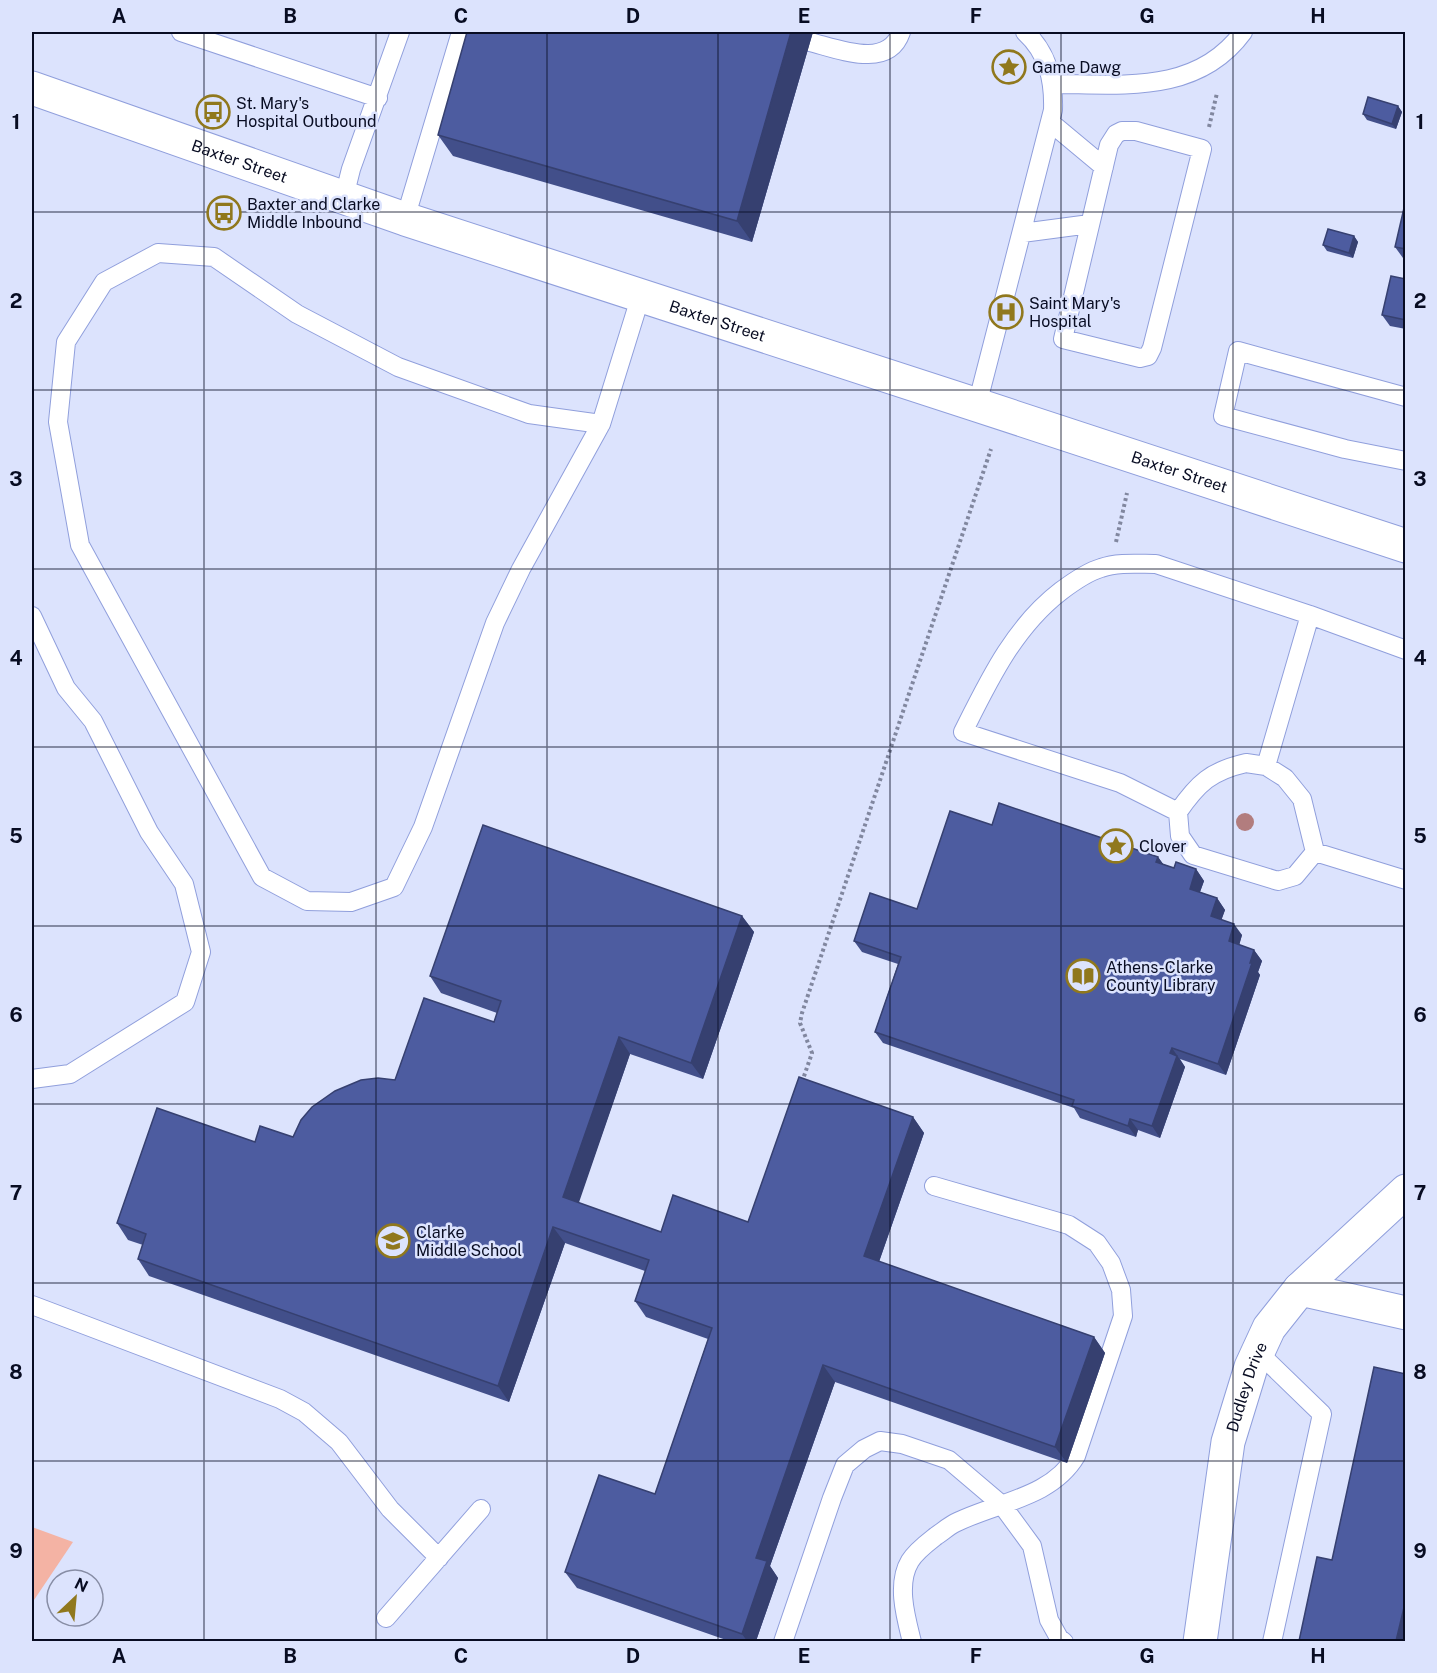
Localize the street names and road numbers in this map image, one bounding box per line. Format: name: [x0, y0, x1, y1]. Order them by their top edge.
street label: Baxter Street: [189, 136, 290, 187]
street label: Baxter Street: [667, 297, 768, 346]
street label: Baxter Street: [1129, 447, 1230, 497]
street label: Dudley Drive: [1223, 1339, 1271, 1434]

